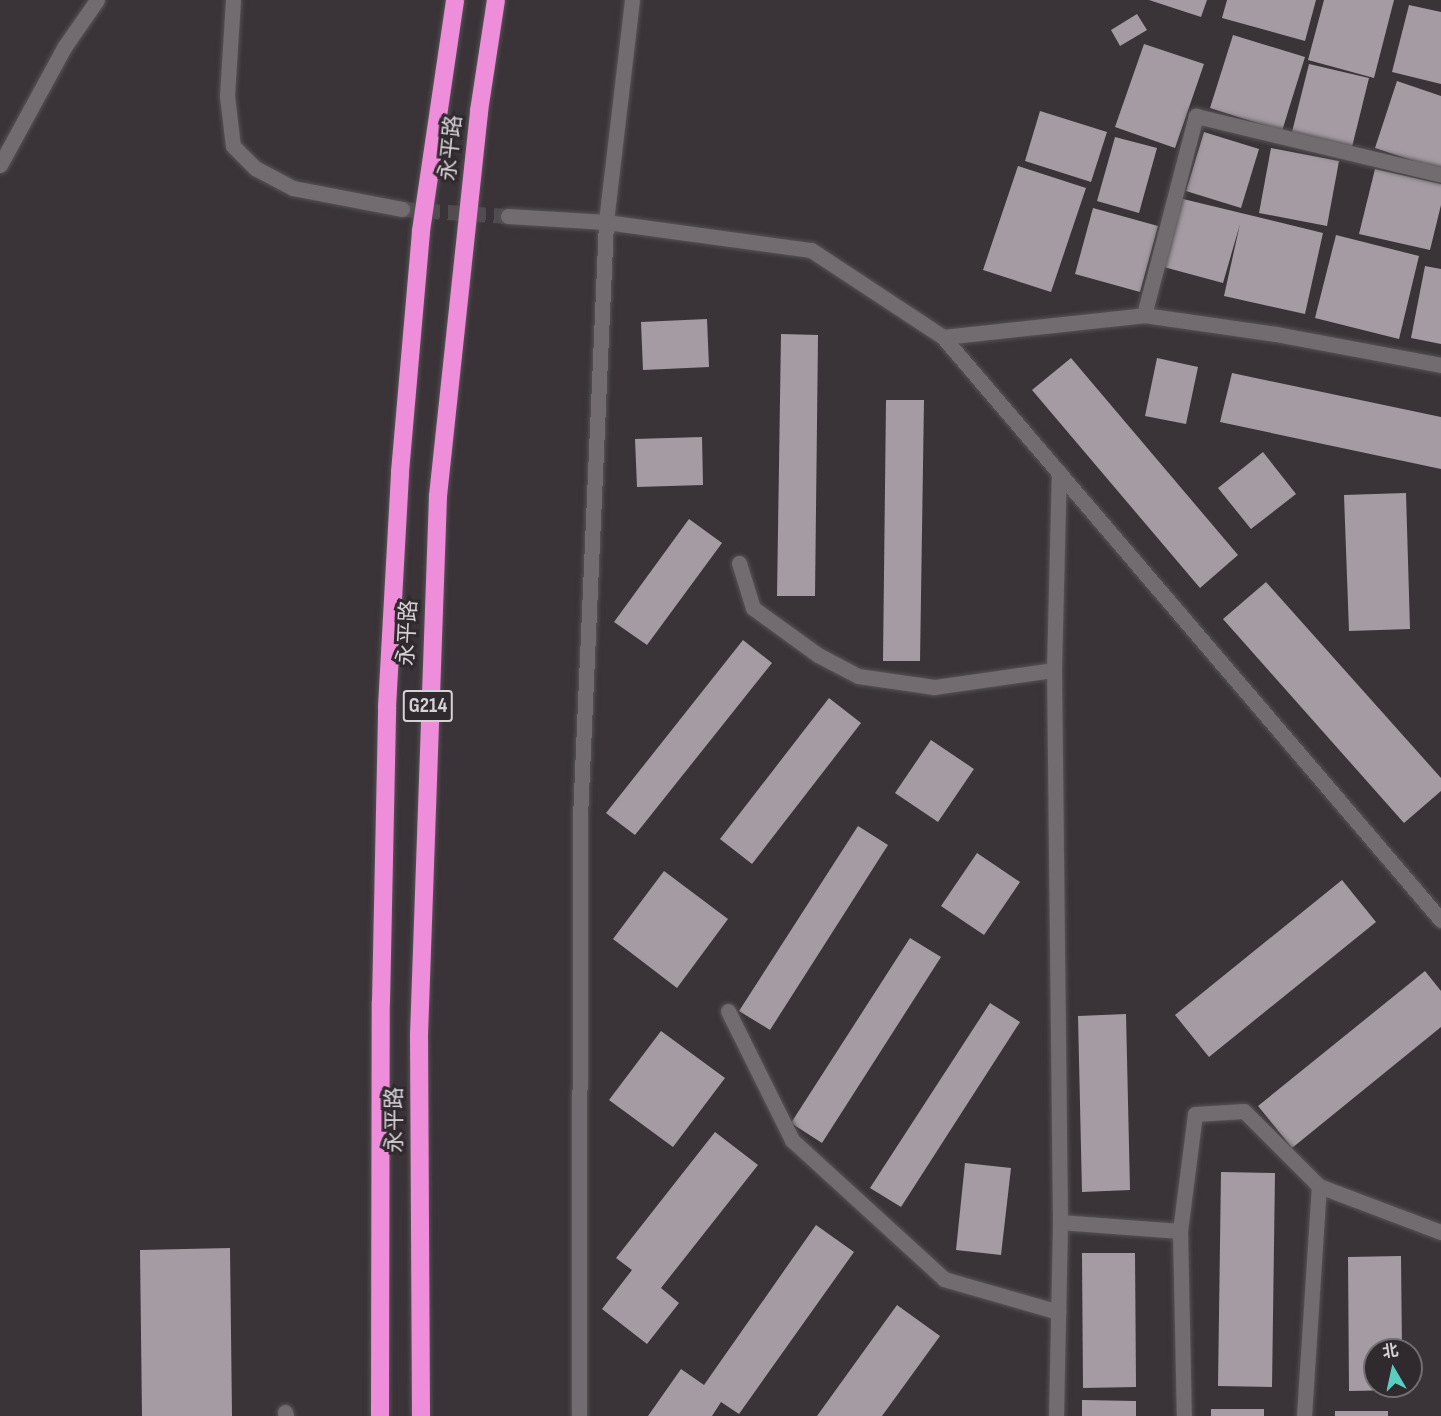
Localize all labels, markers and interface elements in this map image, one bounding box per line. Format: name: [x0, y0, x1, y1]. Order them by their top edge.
street label: 永平路: [434, 114, 468, 182]
street label: 永平路: [393, 599, 423, 667]
road number: G214: [402, 688, 454, 724]
street label: 永平路: [382, 1087, 408, 1153]
north arrow: [1363, 1338, 1423, 1398]
text: 北: [1381, 1341, 1400, 1362]

